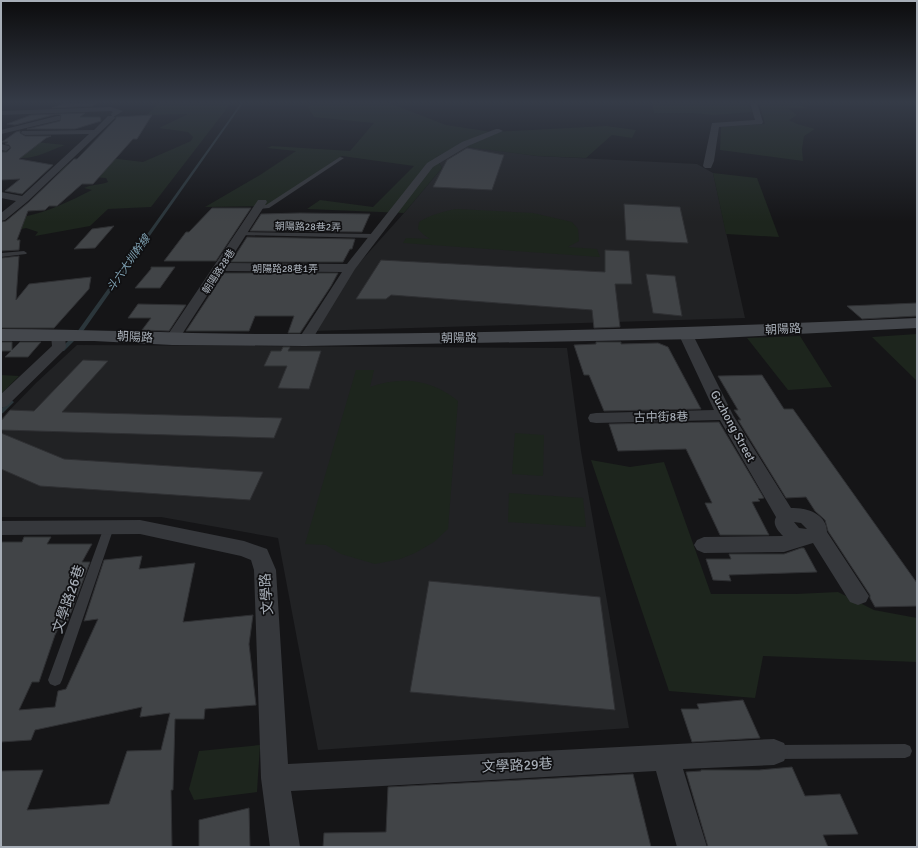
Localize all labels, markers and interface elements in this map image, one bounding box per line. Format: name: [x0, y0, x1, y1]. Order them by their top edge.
street label: 朝陽路28巷2弄: [275, 220, 341, 234]
water label: 斗六大圳幹線: [104, 231, 154, 294]
street label: 朝陽路28巷: [200, 247, 238, 296]
street label: 朝陽路28巷1弄: [252, 263, 318, 275]
street label: 朝陽路: [765, 321, 801, 338]
street label: 朝陽路: [117, 329, 153, 346]
street label: 朝陽路: [441, 331, 477, 346]
street label: Guzhong Street: [707, 388, 758, 465]
street label: 古中街8巷: [634, 410, 688, 425]
street label: 文學路26巷: [49, 563, 88, 636]
street label: 文學路: [257, 572, 276, 616]
street label: 文學路29巷: [481, 755, 553, 776]

